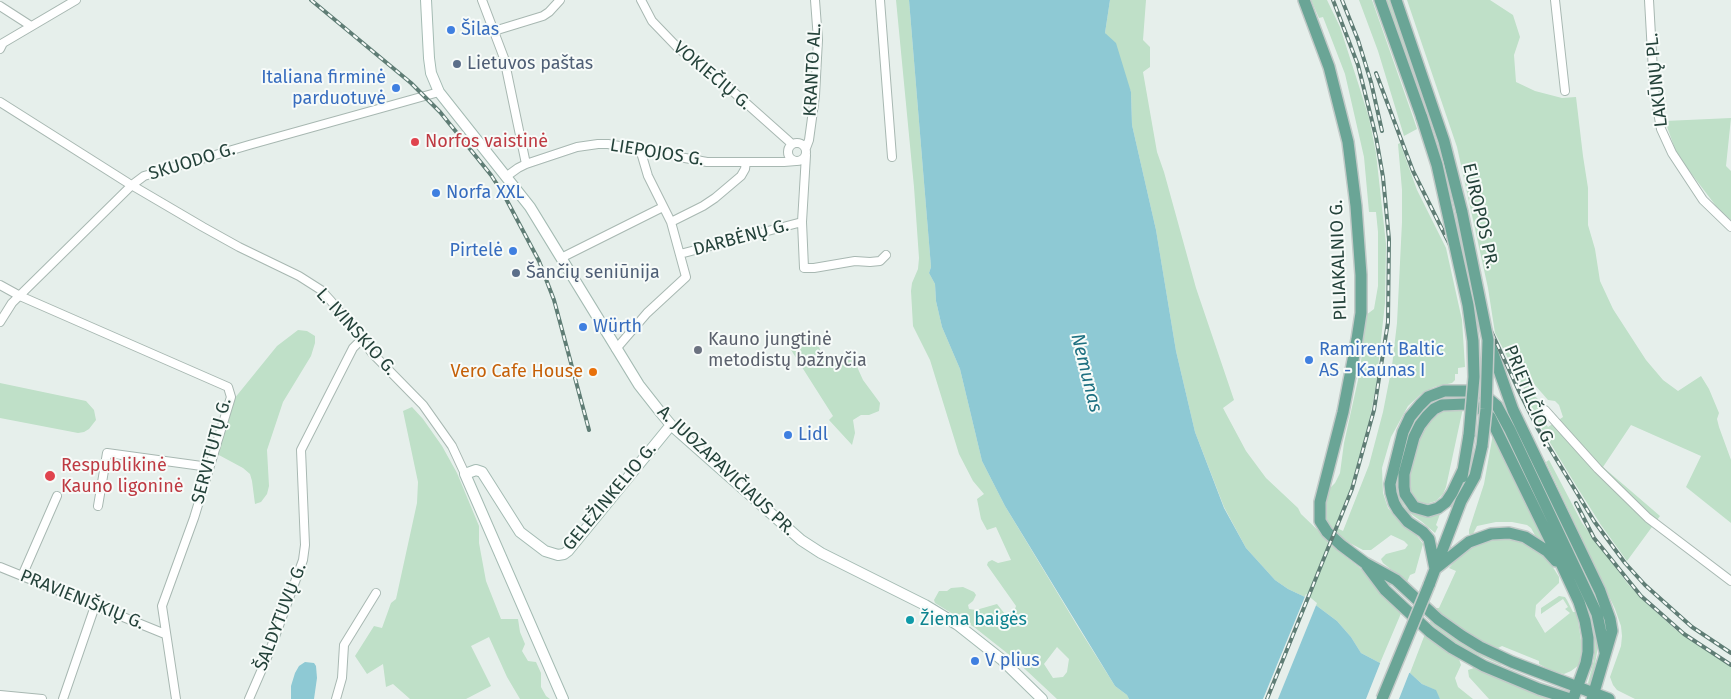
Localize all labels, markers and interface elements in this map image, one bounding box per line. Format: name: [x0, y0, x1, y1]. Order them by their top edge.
place label: Šilas: [461, 19, 499, 41]
street label: KRANTO AL.: [800, 23, 826, 117]
marker: Šilas: [445, 24, 457, 36]
street label: LAKŪNŲ PL.: [1641, 32, 1673, 128]
street label: VOKIEČIŲ G.: [668, 37, 756, 115]
place label: Lietuvos paštas: [467, 53, 593, 75]
marker: Lietuvos paštas: [451, 58, 463, 70]
place label: Italiana firminė parduotuvė: [261, 67, 386, 110]
marker: Italiana firminė parduotuvė: [390, 82, 402, 94]
place label: Norfos vaistinė: [425, 131, 548, 153]
street label: LIEPOJOS G.: [608, 135, 706, 171]
marker: Norfos vaistinė: [409, 136, 421, 148]
street label: SKUODO G.: [146, 139, 238, 185]
street label: EUROPOS PR.: [1457, 161, 1503, 271]
place label: Norfa XXL: [446, 182, 524, 204]
marker: Norfa XXL: [430, 187, 442, 199]
street label: PILIAKALNIO G.: [1326, 199, 1352, 321]
street label: DARBĖNŲ G.: [691, 215, 791, 261]
place label: Pirtelė: [449, 240, 503, 262]
marker: Pirtelė: [507, 245, 519, 257]
place label: Šančių seniūnija: [526, 262, 660, 284]
marker: Šančių seniūnija: [510, 267, 522, 279]
street label: L. IVINSKIO G.: [311, 284, 401, 380]
place label: Würth: [593, 316, 642, 338]
marker: Würth: [577, 321, 589, 333]
place label: Kauno jungtinė metodistų bažnyčia: [708, 329, 867, 372]
water label: Nemunas: [1065, 331, 1107, 415]
place label: Ramirent Baltic AS - Kaunas I: [1319, 339, 1444, 382]
street label: PRIETILČIO G.: [1499, 342, 1559, 450]
marker: Kauno jungtinė metodistų bažnyčia: [692, 344, 704, 356]
marker: Ramirent Baltic AS - Kaunas I: [1303, 354, 1315, 366]
place label: Vero Cafe House: [450, 361, 583, 383]
marker: Vero Cafe House: [587, 366, 599, 378]
street label: SERVITUTŲ G.: [188, 396, 236, 506]
street label: A. JUOZAPAVIČIAUS PR.: [652, 401, 800, 541]
place label: Lidl: [798, 424, 828, 446]
marker: Lidl: [782, 429, 794, 441]
street label: GELEŽINKELIO G.: [559, 439, 661, 555]
place label: Respublikinė Kauno ligoninė: [61, 455, 183, 498]
marker: Respublikinė Kauno ligoninė: [43, 469, 57, 483]
street label: ŠALDYTUVŲ G.: [251, 560, 311, 674]
street label: PRAVIENIŠKIŲ G.: [17, 565, 147, 635]
place label: Žiema baigės: [920, 609, 1027, 631]
marker: Žiema baigės: [904, 614, 916, 626]
place label: V plius: [985, 650, 1040, 672]
marker: V plius: [969, 655, 981, 667]

